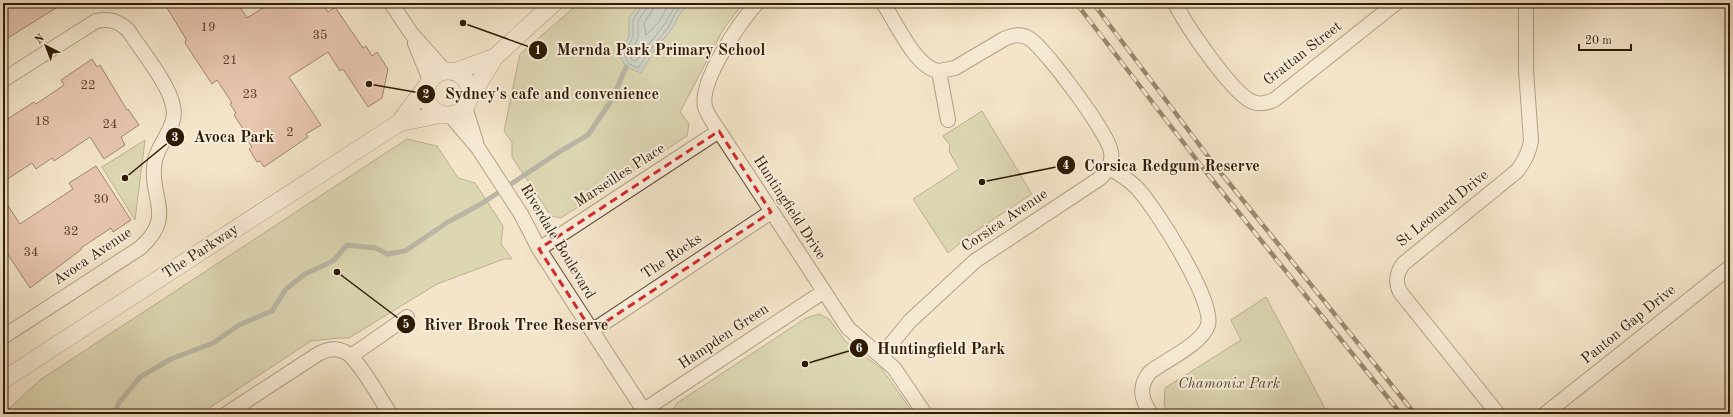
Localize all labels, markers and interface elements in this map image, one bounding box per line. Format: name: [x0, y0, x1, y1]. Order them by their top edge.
street label: Grattan Street: [1261, 19, 1345, 89]
house number: 19: [200, 21, 216, 34]
north arrow: [26, 26, 66, 66]
scale bar: [1579, 26, 1631, 52]
house number: 35: [312, 29, 328, 42]
text: N: [34, 32, 48, 47]
text: 20 m: [1585, 35, 1612, 47]
callout: Mernda Park Primary School: [528, 36, 773, 64]
text: Mernda Park Primary School: [557, 43, 766, 59]
text: 1: [535, 45, 541, 57]
house number: 21: [222, 54, 238, 67]
house number: 22: [80, 79, 96, 92]
callout: Sydney's cafe and convenience: [416, 80, 667, 108]
text: Sydney's cafe and convenience: [445, 87, 659, 103]
house number: 23: [242, 88, 258, 101]
text: 2: [423, 89, 430, 101]
house number: 18: [34, 115, 50, 128]
house number: 24: [102, 118, 118, 131]
callout: Avoca Park: [165, 123, 282, 151]
house number: 2: [286, 126, 294, 139]
text: Avoca Park: [193, 130, 275, 146]
text: 3: [172, 132, 179, 144]
street label: Marseilles Place: [572, 141, 668, 211]
callout: Corsica Redgum Reserve: [1056, 151, 1268, 179]
street label: Huntingfield Drive: [750, 153, 828, 263]
text: Corsica Redgum Reserve: [1084, 159, 1260, 175]
text: 4: [1063, 160, 1070, 172]
street label: St Leonard Drive: [1394, 168, 1492, 250]
street label: Riverdale Boulevard: [517, 182, 597, 302]
street label: Corsica Avenue: [959, 187, 1051, 255]
house number: 30: [93, 193, 109, 206]
street label: The Parkway: [160, 222, 242, 282]
street label: Avoca Avenue: [51, 225, 135, 289]
house number: 32: [63, 225, 79, 238]
street label: The Rocks: [639, 231, 705, 283]
house number: 34: [23, 246, 39, 259]
street label: Panton Gap Drive: [1579, 283, 1679, 367]
street label: Hampden Green: [676, 301, 772, 373]
callout: River Brook Tree Reserve: [396, 310, 617, 338]
text: 5: [403, 318, 410, 331]
text: River Brook Tree Reserve: [424, 318, 608, 334]
callout: Huntingfield Park: [849, 334, 1013, 362]
text: Huntingfield Park: [877, 342, 1005, 358]
text: 6: [856, 343, 863, 355]
park label: Chamonix Park: [1178, 377, 1280, 392]

